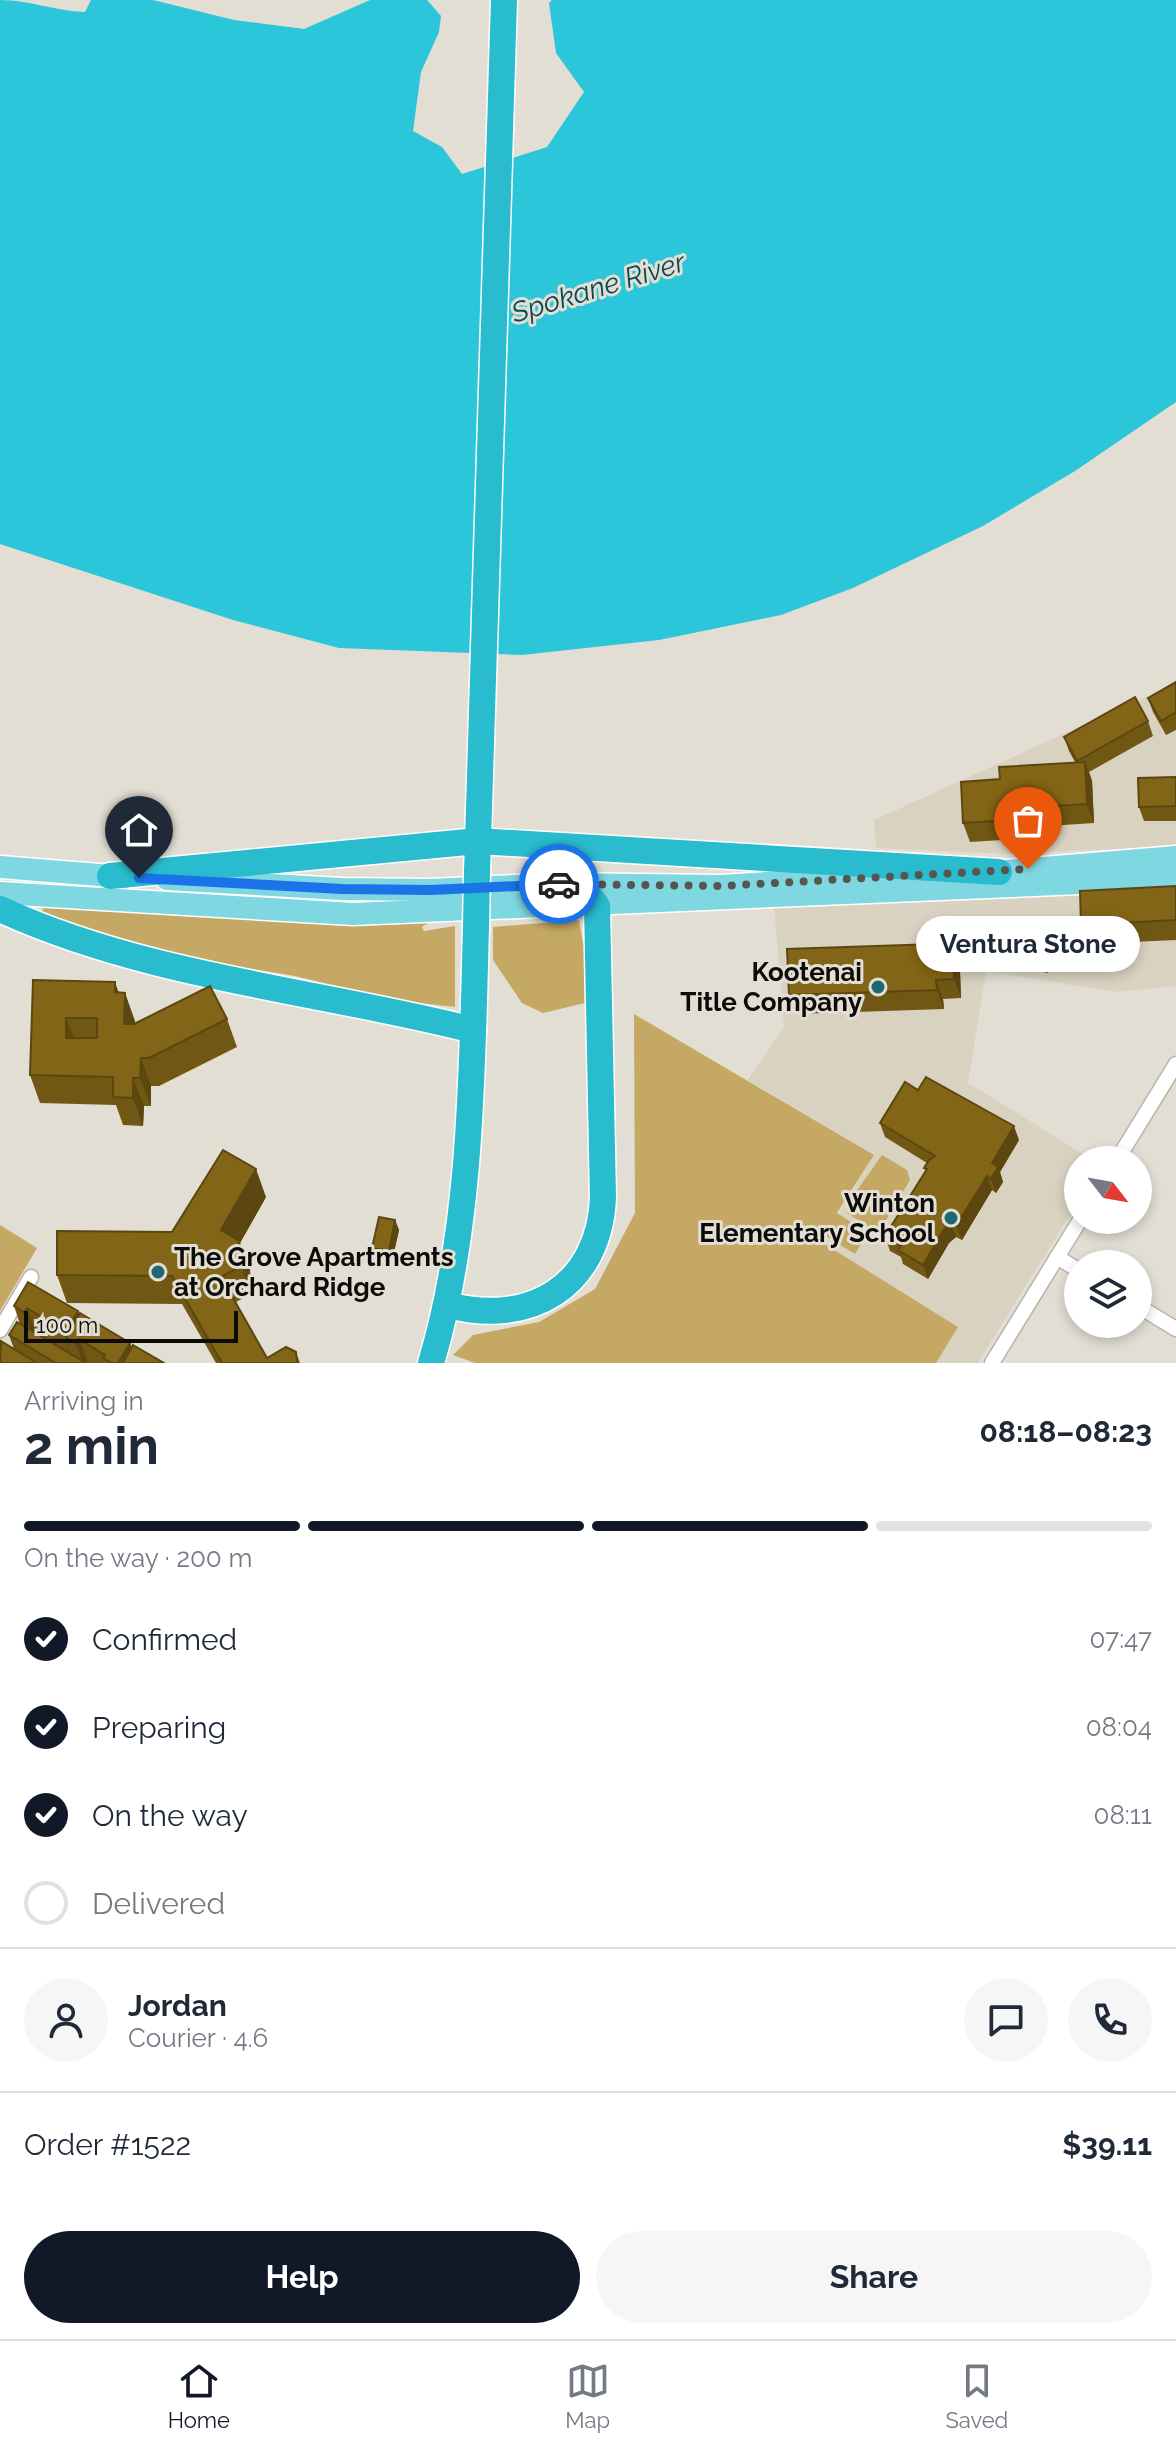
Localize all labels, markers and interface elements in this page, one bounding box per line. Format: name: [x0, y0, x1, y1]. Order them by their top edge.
water label: Spokane River: [506, 245, 690, 330]
pin: [994, 787, 1062, 869]
pin: [105, 796, 173, 878]
icon: bag: [1006, 799, 1050, 843]
icon: home: [117, 808, 161, 852]
courier: [519, 844, 599, 924]
icon: car: [537, 862, 581, 906]
callout: Ventura Stone: [916, 917, 1140, 973]
text: Ventura Stone: [940, 929, 1116, 959]
place label: Kootenai Title Company: [680, 957, 862, 1017]
marker: Kootenai Title Company: [869, 978, 887, 996]
north arrow: [1064, 1146, 1152, 1234]
map controls: [1064, 1146, 1152, 1338]
place label: Winton Elementary School: [699, 1188, 936, 1248]
marker: Winton Elementary School: [942, 1209, 960, 1227]
place label: The Grove Apartments at Orchard Ridge: [174, 1242, 454, 1302]
button: layers: [1064, 1250, 1152, 1338]
marker: The Grove Apartments at Orchard Ridge: [149, 1263, 167, 1281]
scale bar: [24, 1307, 238, 1343]
text: 100 m: [36, 1312, 98, 1338]
text: Arriving in: [24, 1386, 144, 1416]
text: 08:18–08:23: [979, 1414, 1152, 1449]
text: 2 min: [24, 1415, 159, 1476]
text: On the way · 200 m: [24, 1543, 252, 1573]
icon: check: [24, 1617, 68, 1661]
text: Confirmed: [92, 1622, 237, 1657]
text: 07:47: [1090, 1624, 1152, 1654]
icon: check: [24, 1705, 68, 1749]
text: Preparing: [92, 1710, 226, 1745]
text: 08:04: [1086, 1712, 1152, 1742]
icon: check: [24, 1793, 68, 1837]
text: On the way: [92, 1798, 248, 1833]
text: 08:11: [1094, 1800, 1152, 1830]
text: Delivered: [92, 1886, 225, 1921]
button: person: [24, 1978, 108, 2062]
button: chat: [964, 1978, 1048, 2062]
button: phone: [1068, 1978, 1152, 2062]
text: Jordan: [128, 1988, 227, 2023]
text: Courier · 4.6: [128, 2023, 268, 2053]
text: Order #1522: [24, 2127, 191, 2162]
text: $39.11: [1062, 2127, 1152, 2162]
button: Help: [24, 2231, 580, 2323]
button: Share: [596, 2231, 1152, 2323]
tab: Home: [168, 2359, 230, 2433]
tab: Map: [565, 2359, 610, 2433]
tab: Saved: [945, 2359, 1008, 2433]

